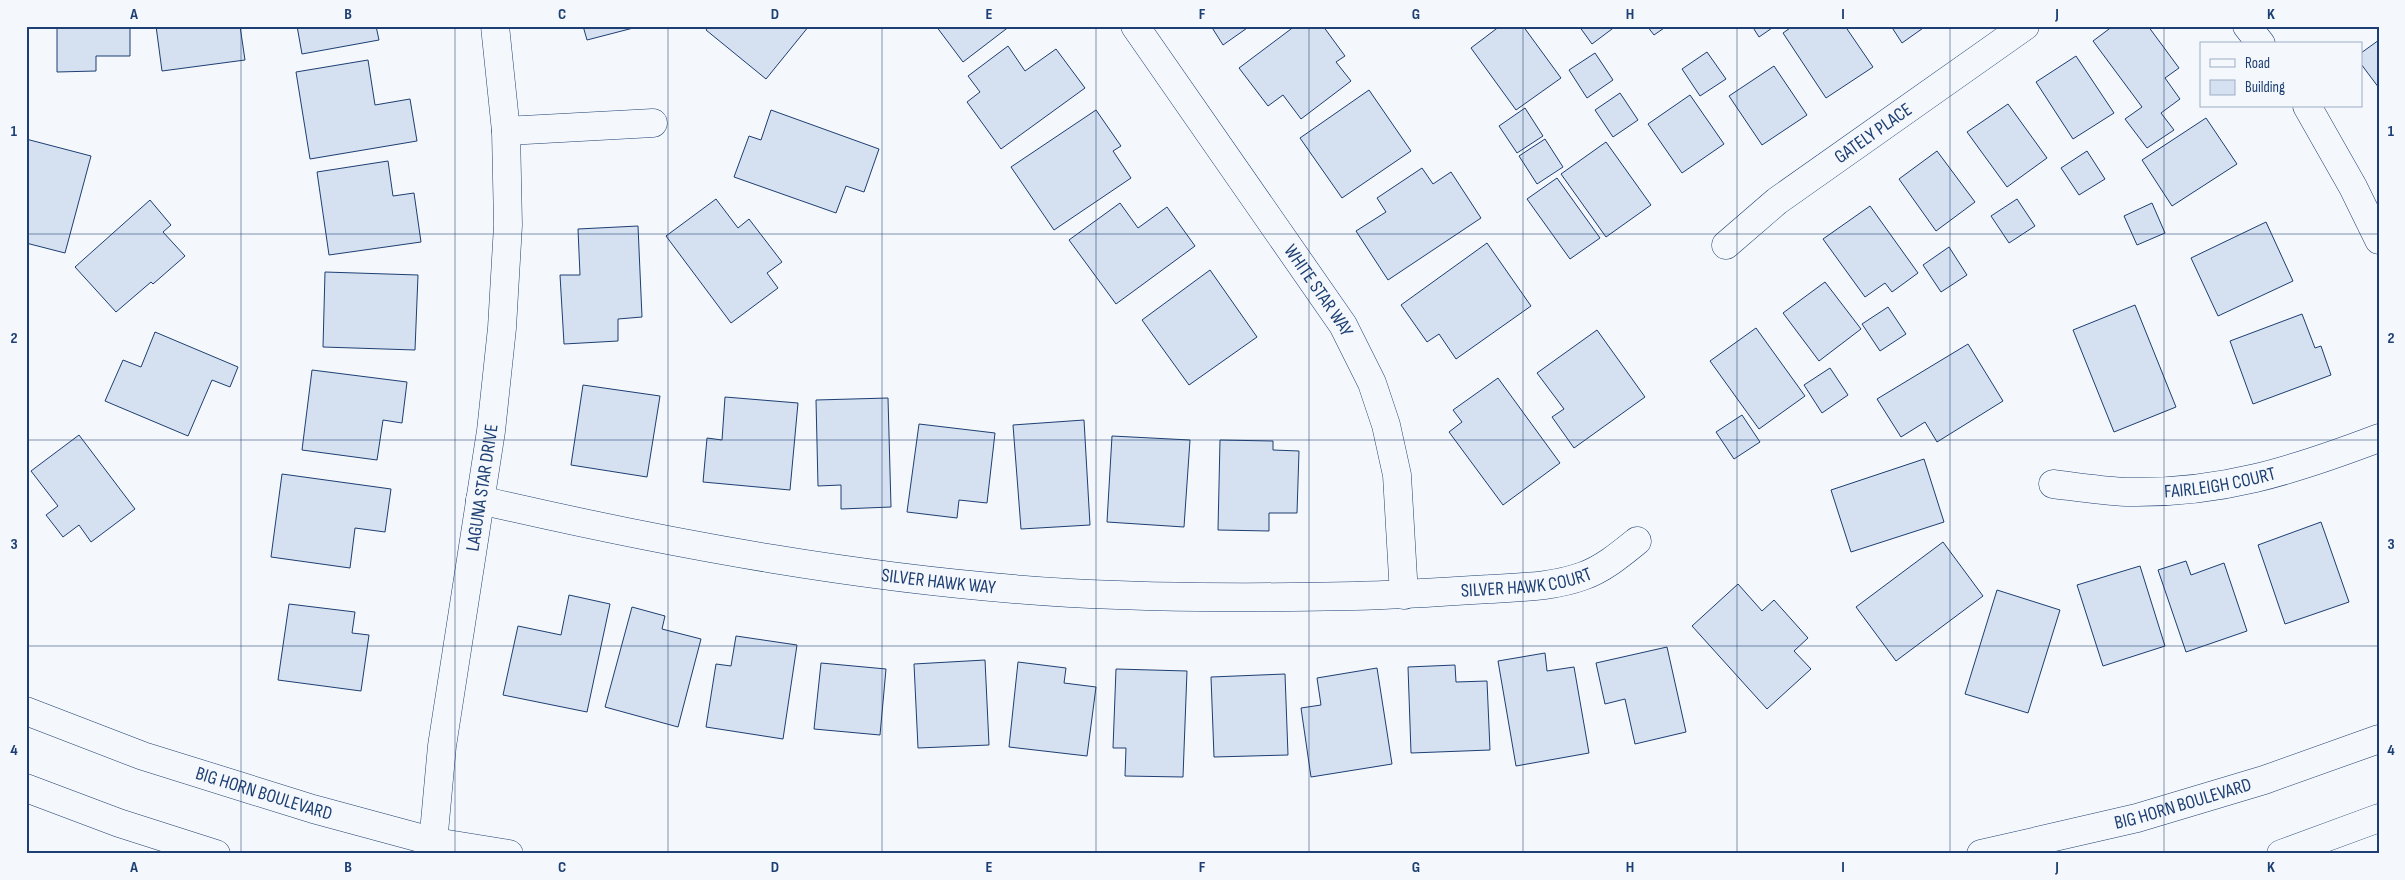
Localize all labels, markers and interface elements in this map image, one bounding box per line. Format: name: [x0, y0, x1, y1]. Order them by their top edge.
text: A: [129, 5, 138, 24]
text: B: [344, 5, 352, 24]
text: C: [558, 5, 566, 24]
text: D: [771, 5, 779, 24]
text: E: [986, 5, 993, 24]
text: F: [1199, 5, 1206, 24]
text: G: [1412, 5, 1420, 24]
text: H: [1626, 5, 1634, 24]
text: I: [1841, 5, 1845, 24]
text: J: [2054, 5, 2059, 24]
text: K: [2267, 5, 2275, 24]
legend: [2200, 42, 2362, 108]
text: Road: [2245, 54, 2270, 73]
text: Building: [2245, 78, 2285, 97]
street label: GATELY PLACE: [1830, 98, 1916, 168]
text: 1: [11, 122, 18, 141]
text: 1: [2388, 122, 2395, 141]
street label: WHITE STAR WAY: [1279, 240, 1358, 340]
text: 2: [10, 329, 18, 348]
text: 2: [2387, 329, 2395, 348]
street label: LAGUNA STAR DRIVE: [461, 423, 503, 553]
street label: FAIRLEIGH COURT: [2164, 462, 2278, 503]
text: 3: [10, 535, 18, 554]
text: 3: [2387, 535, 2395, 554]
street label: SILVER HAWK COURT: [1460, 562, 1595, 602]
street label: SILVER HAWK WAY: [880, 563, 997, 599]
text: 4: [10, 741, 18, 760]
text: 4: [2387, 741, 2395, 760]
street label: BIG HORN BOULEVARD: [193, 762, 335, 825]
street label: BIG HORN BOULEVARD: [2112, 773, 2254, 834]
text: A: [129, 858, 138, 877]
text: B: [344, 858, 352, 877]
text: C: [558, 858, 566, 877]
text: D: [771, 858, 779, 877]
text: E: [986, 858, 993, 877]
text: F: [1199, 858, 1206, 877]
text: G: [1412, 858, 1420, 877]
text: H: [1626, 858, 1634, 877]
text: I: [1841, 858, 1845, 877]
text: J: [2054, 858, 2059, 877]
text: K: [2267, 858, 2275, 877]

